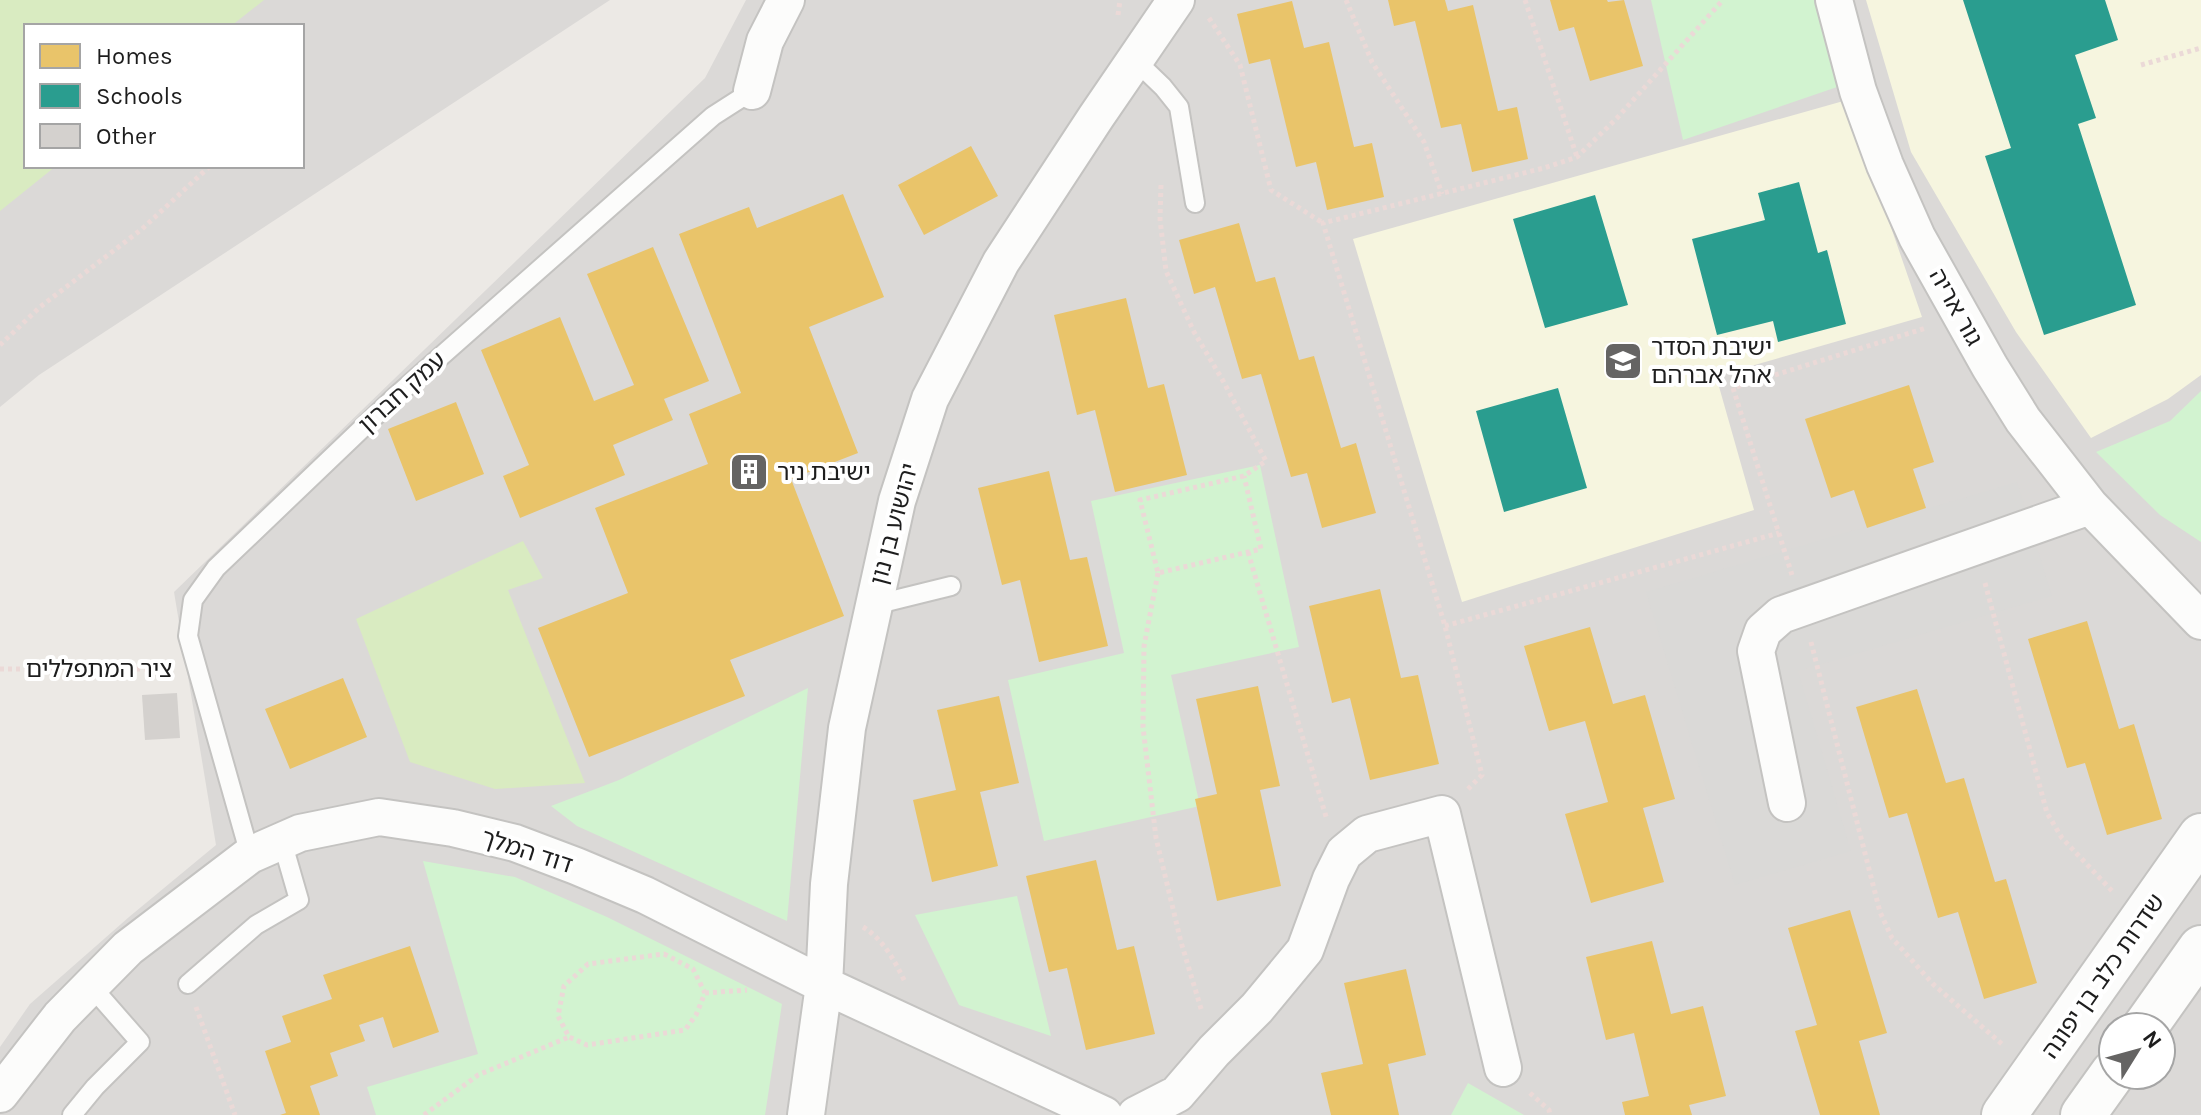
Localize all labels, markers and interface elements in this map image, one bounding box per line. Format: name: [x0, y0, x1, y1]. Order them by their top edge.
legend: [24, 24, 304, 168]
text: Homes: [96, 42, 173, 70]
text: Schools: [96, 82, 183, 110]
text: Other: [96, 122, 156, 150]
street label: גור אריה: [1923, 264, 1989, 350]
place label: ישיבת הסדר אהל אברהם: [1651, 333, 1772, 389]
school or university icon: ישיבת הסדר אהל אברהם: [1602, 340, 1644, 382]
street label: עמק חברון: [353, 346, 451, 438]
building icon: ישיבת ניר: [728, 451, 770, 493]
place label: ישיבת ניר: [777, 458, 871, 486]
street label: יהושוע בן נון: [864, 460, 924, 588]
street label: ציר המתפללים: [26, 655, 172, 683]
street label: דוד המלך: [478, 823, 576, 879]
street label: שדרות כלב בן יפונה: [2036, 888, 2170, 1064]
north arrow: [2097, 1011, 2177, 1091]
text: N: [2137, 1025, 2167, 1054]

